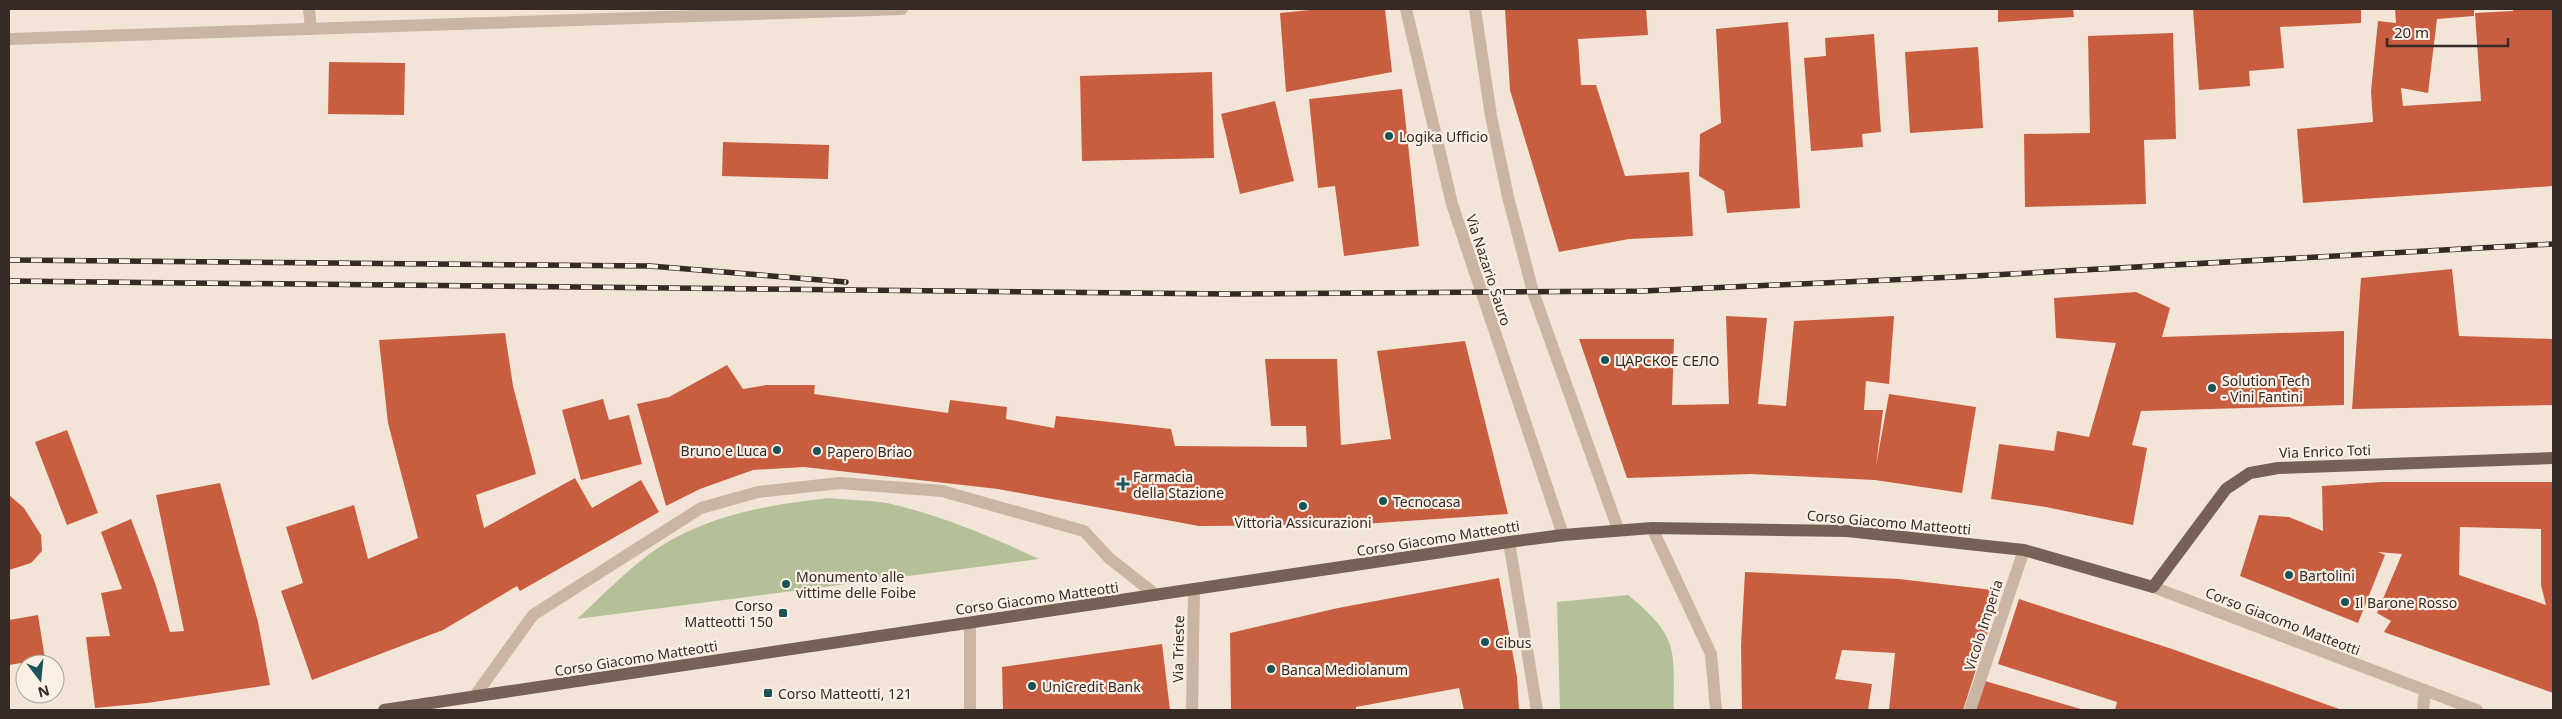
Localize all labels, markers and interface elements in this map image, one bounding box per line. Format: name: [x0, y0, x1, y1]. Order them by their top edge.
scale bar: [2387, 15, 2508, 47]
text: 20 m: [2394, 22, 2429, 42]
place label: Logika Ufficio: [1399, 127, 1488, 146]
marker: Logika Ufficio: [1383, 130, 1395, 142]
street label: Via Nazario Sauro: [1462, 212, 1516, 328]
place label: ЦАРСКОЕ СЕЛО: [1615, 351, 1719, 370]
marker: ЦАРСКОЕ СЕЛО: [1599, 354, 1611, 366]
place label: Solution Tech - Vini Fantini: [2222, 371, 2310, 406]
marker: Solution Tech - Vini Fantini: [2206, 382, 2218, 394]
street label: Via Enrico Toti: [2279, 440, 2371, 462]
place label: Bruno e Luca: [681, 441, 767, 460]
place label: Papero Briao: [827, 442, 912, 461]
marker: Bruno e Luca: [771, 444, 783, 456]
marker: Papero Briao: [811, 445, 823, 457]
place label: Farmacia della Stazione: [1133, 467, 1224, 502]
marker: Farmacia della Stazione: [1117, 478, 1129, 490]
place label: Tecnocasa: [1393, 492, 1461, 511]
marker: Tecnocasa: [1377, 495, 1389, 507]
marker: Vittoria Assicurazioni: [1297, 500, 1309, 512]
street label: Corso Giacomo Matteotti: [1806, 505, 1972, 539]
place label: Vittoria Assicurazioni: [1234, 513, 1372, 532]
street label: Corso Giacomo Matteotti: [1355, 516, 1521, 560]
place label: Bartolini: [2299, 566, 2355, 585]
place label: Monumento alle vittime delle Foibe: [796, 567, 916, 602]
marker: Bartolini: [2283, 569, 2295, 581]
street label: Corso Giacomo Matteotti: [954, 577, 1120, 619]
street label: Vicolo Imperia: [1959, 577, 2007, 673]
marker: Monumento alle vittime delle Foibe: [780, 578, 792, 590]
street label: Corso Giacomo Matteotti: [2203, 583, 2363, 659]
place label: Il Barone Rosso: [2355, 593, 2457, 612]
place label: Corso Matteotti 150: [685, 596, 773, 631]
marker: Il Barone Rosso: [2339, 596, 2351, 608]
marker: Corso Matteotti 150: [777, 607, 789, 619]
street label: Via Trieste: [1168, 615, 1188, 683]
place label: Cibus: [1495, 633, 1532, 652]
street label: Corso Giacomo Matteotti: [553, 636, 719, 680]
marker: Cibus: [1479, 636, 1491, 648]
north arrow: [15, 654, 65, 704]
place label: Banca Mediolanum: [1281, 660, 1408, 679]
marker: Banca Mediolanum: [1265, 663, 1277, 675]
place label: UniCredit Bank: [1042, 677, 1141, 696]
marker: UniCredit Bank: [1026, 680, 1038, 692]
text: N: [36, 681, 52, 703]
place label: Corso Matteotti, 121: [778, 684, 912, 703]
marker: Corso Matteotti, 121: [762, 687, 774, 699]

